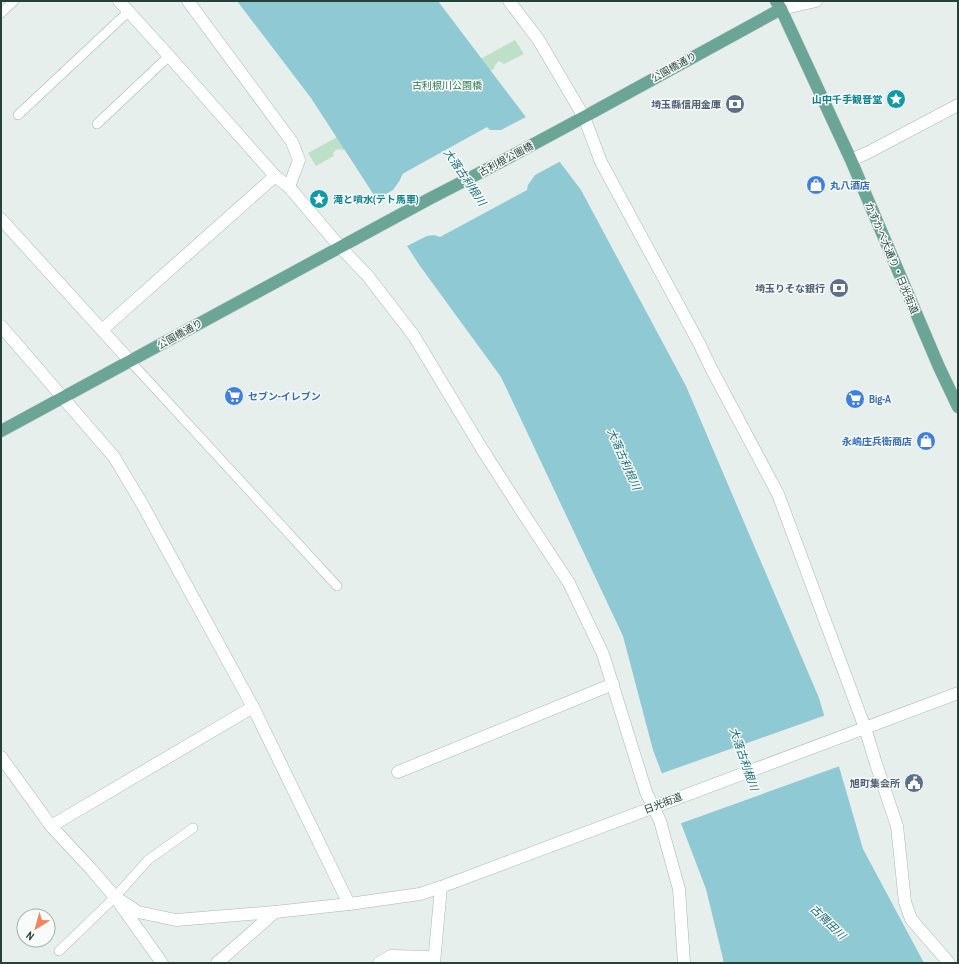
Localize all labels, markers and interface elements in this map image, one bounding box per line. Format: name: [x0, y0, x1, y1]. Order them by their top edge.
street label: 公園橋通り: [649, 49, 699, 85]
park label: 古利根川公園橋: [412, 79, 482, 92]
place icon: 山中千手観音堂: [885, 88, 907, 110]
bank icon: 埼玉縣信用金庫: [724, 93, 746, 115]
place label: 山中千手観音堂: [812, 93, 882, 106]
place label: 埼玉縣信用金庫: [651, 98, 721, 111]
street label: 古利根公園橋: [476, 139, 536, 179]
water label: 大落古利根川: [441, 146, 490, 209]
shop icon: 丸八酒店: [805, 174, 827, 196]
place label: 丸八酒店: [830, 179, 870, 192]
place icon: 滝と噴水(テト馬車): [308, 188, 330, 210]
place label: 滝と噴水(テト馬車): [333, 193, 419, 206]
street label: かすかべ大通り・日光街道: [863, 200, 921, 316]
bank icon: 埼玉りそな銀行: [828, 277, 850, 299]
place label: 埼玉りそな銀行: [755, 282, 825, 295]
street label: 公園橋通り: [155, 316, 205, 352]
supermarket icon: セブン-イレブン: [223, 385, 245, 407]
supermarket icon: Big-A: [844, 388, 866, 410]
place label: セブン-イレブン: [248, 390, 321, 403]
place label: Big-A: [869, 393, 891, 406]
water label: 大落古利根川: [604, 426, 644, 493]
shop icon: 永嶋庄兵衛商店: [915, 430, 937, 452]
place label: 永嶋庄兵衛商店: [842, 435, 912, 448]
water label: 大落古利根川: [727, 726, 762, 793]
public building icon: 旭町集会所: [903, 772, 925, 794]
place label: 旭町集会所: [849, 777, 900, 790]
street label: 日光街道: [642, 790, 684, 816]
water label: 古隅田川: [807, 902, 849, 943]
north arrow: [16, 908, 56, 948]
text: N: [23, 928, 37, 944]

